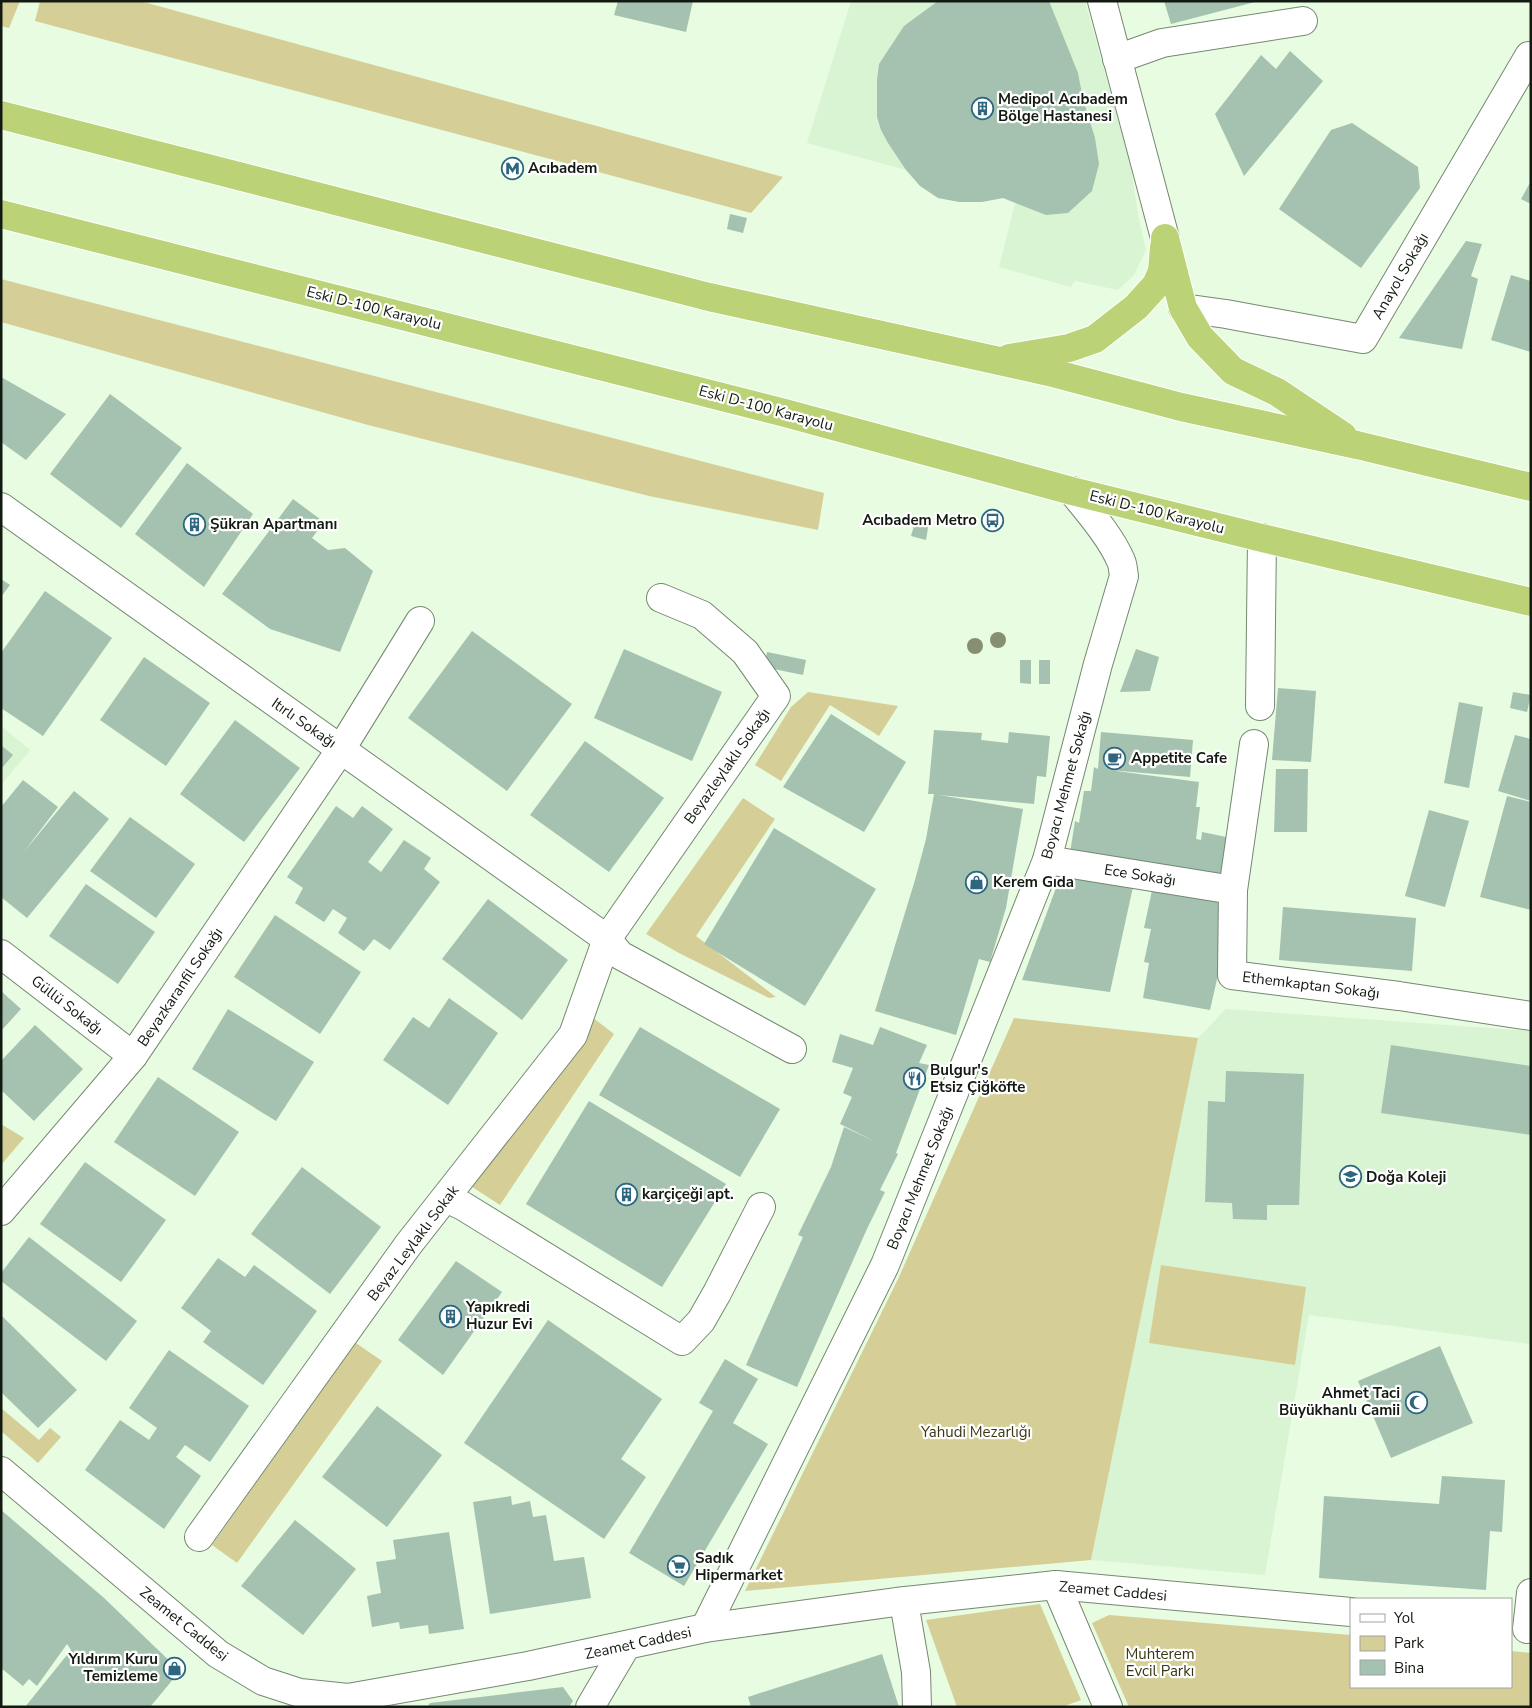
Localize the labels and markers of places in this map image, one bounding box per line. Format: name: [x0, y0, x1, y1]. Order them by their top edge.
place label: Medipol Acıbadem Bölge Hastanesi: [998, 89, 1128, 126]
building icon: Medipol Acıbadem Bölge Hastanesi: [970, 96, 994, 120]
metro station icon: Acıbadem: [500, 156, 524, 180]
place label: Acıbadem: [528, 158, 597, 178]
bus stop icon: Acıbadem Metro: [981, 508, 1005, 532]
place label: Acıbadem Metro: [862, 510, 977, 530]
building icon: Şükran Apartmanı: [182, 512, 206, 536]
place label: Şükran Apartmanı: [210, 514, 337, 534]
cafe icon: Appetite Cafe: [1103, 746, 1127, 770]
place label: Appetite Cafe: [1131, 748, 1227, 768]
shop icon: Kerem Gıda: [965, 870, 989, 894]
place label: Kerem Gıda: [993, 872, 1074, 892]
place label: Bulgur's Etsiz Çiğköfte: [930, 1060, 1025, 1097]
restaurant icon: Bulgur's Etsiz Çiğköfte: [902, 1067, 926, 1091]
school or university icon: Doğa Koleji: [1338, 1165, 1362, 1189]
place label: Doğa Koleji: [1366, 1167, 1446, 1187]
building icon: karçiçeği apt.: [614, 1182, 638, 1206]
place label: karçiçeği apt.: [642, 1184, 734, 1204]
place label: Yapıkredi Huzur Evi: [465, 1297, 533, 1334]
building icon: Yapıkredi Huzur Evi: [438, 1304, 462, 1328]
place label: Ahmet Taci Büyükhanlı Camii: [1279, 1383, 1400, 1420]
mosque icon: Ahmet Taci Büyükhanlı Camii: [1404, 1390, 1428, 1414]
place label: Sadık Hipermarket: [695, 1548, 783, 1585]
supermarket icon: Sadık Hipermarket: [667, 1555, 691, 1579]
place label: Yıldırım Kuru Temizleme: [68, 1649, 158, 1686]
shop icon: Yıldırım Kuru Temizleme: [162, 1656, 186, 1680]

